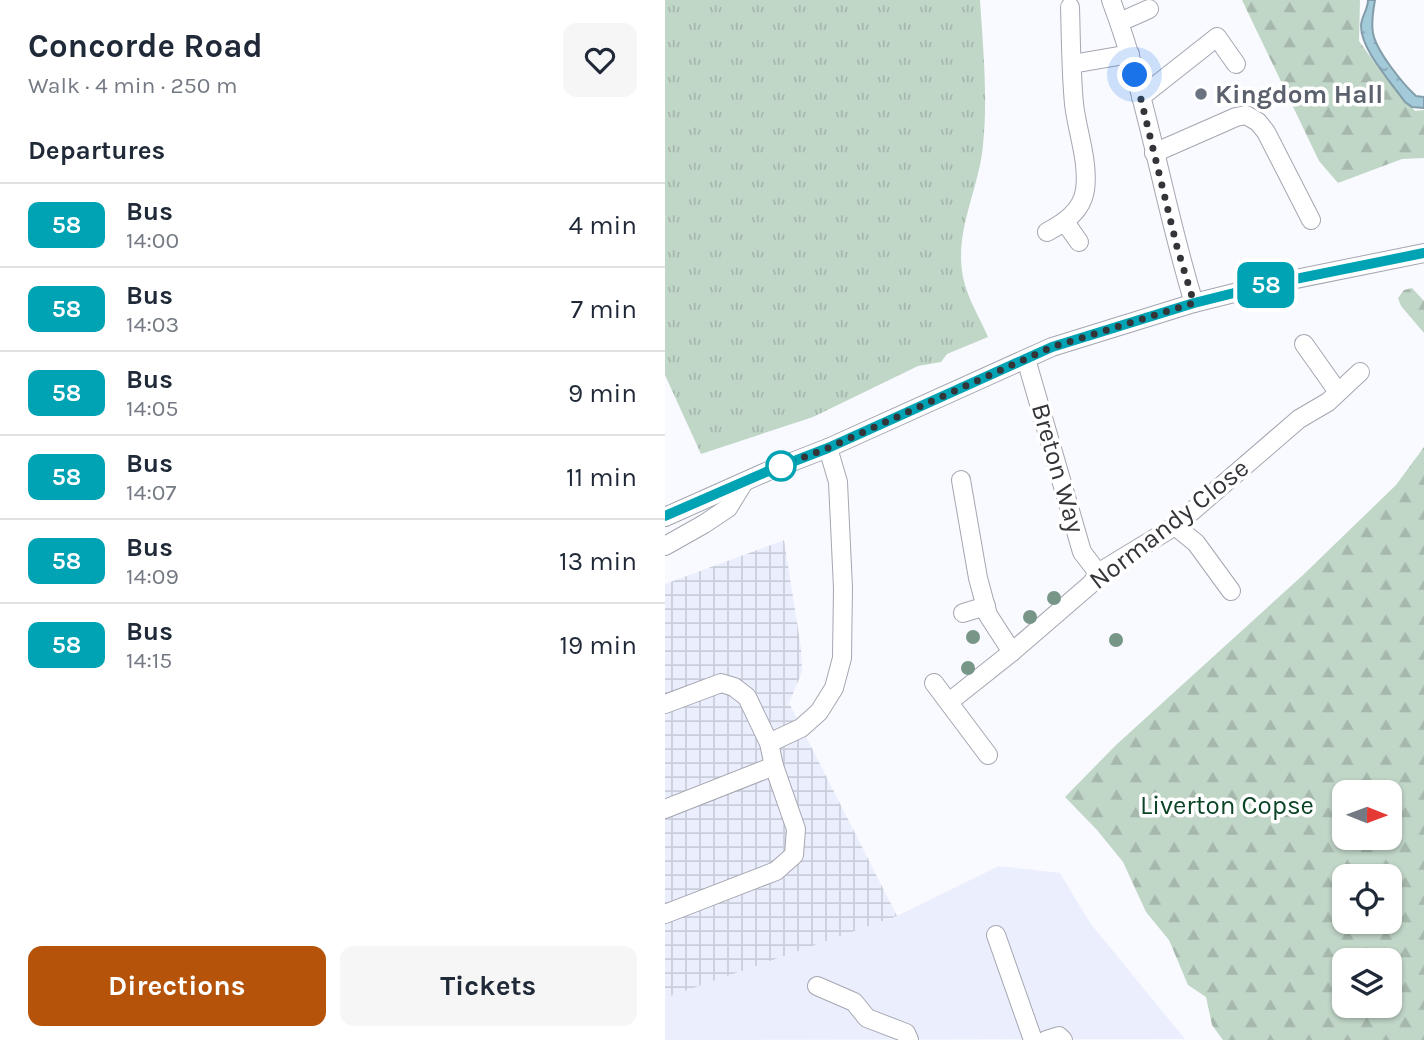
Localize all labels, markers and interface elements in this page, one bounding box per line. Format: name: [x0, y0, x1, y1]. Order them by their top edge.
button: heart: [563, 23, 637, 97]
text: Concorde Road: [28, 27, 263, 65]
your location: [1117, 57, 1152, 92]
text: Walk · 4 min · 250 m: [28, 72, 237, 99]
place label: Kingdom Hall: [1215, 79, 1383, 110]
marker: Kingdom Hall: [1193, 86, 1209, 102]
text: Departures: [28, 135, 165, 166]
text: Bus: [126, 196, 173, 227]
text: 4 min: [569, 210, 637, 241]
text: 58: [52, 211, 81, 239]
text: 14:00: [126, 227, 179, 254]
line badge: 58: [1235, 262, 1297, 308]
text: 58: [1251, 271, 1281, 299]
text: Bus: [126, 280, 173, 311]
text: 7 min: [571, 294, 637, 325]
text: 58: [52, 295, 81, 323]
text: 14:03: [126, 311, 179, 338]
text: Bus: [126, 364, 173, 395]
text: 9 min: [568, 378, 637, 409]
text: 58: [52, 379, 81, 407]
text: 14:05: [126, 395, 178, 422]
street label: Breton Way: [1025, 400, 1091, 536]
text: Bus: [126, 448, 173, 479]
unlabelled marker: [766, 451, 796, 481]
street label: Normandy Close: [1083, 452, 1255, 596]
text: 11 min: [566, 462, 637, 493]
text: 58: [52, 463, 81, 491]
text: 14:07: [126, 479, 176, 506]
text: Bus: [126, 532, 173, 563]
text: 13 min: [559, 546, 637, 577]
text: 58: [52, 547, 81, 575]
text: 14:09: [126, 563, 179, 590]
text: Bus: [126, 616, 173, 647]
text: 19 min: [559, 630, 637, 661]
text: 58: [52, 631, 81, 659]
text: 14:15: [126, 647, 172, 674]
north arrow: [1332, 780, 1402, 850]
map controls: [1332, 780, 1402, 1018]
park label: Liverton Copse: [1140, 790, 1314, 821]
button: locate: [1332, 864, 1402, 934]
button: Directions: [28, 946, 326, 1026]
button: Tickets: [340, 946, 637, 1026]
button: layers: [1332, 948, 1402, 1018]

